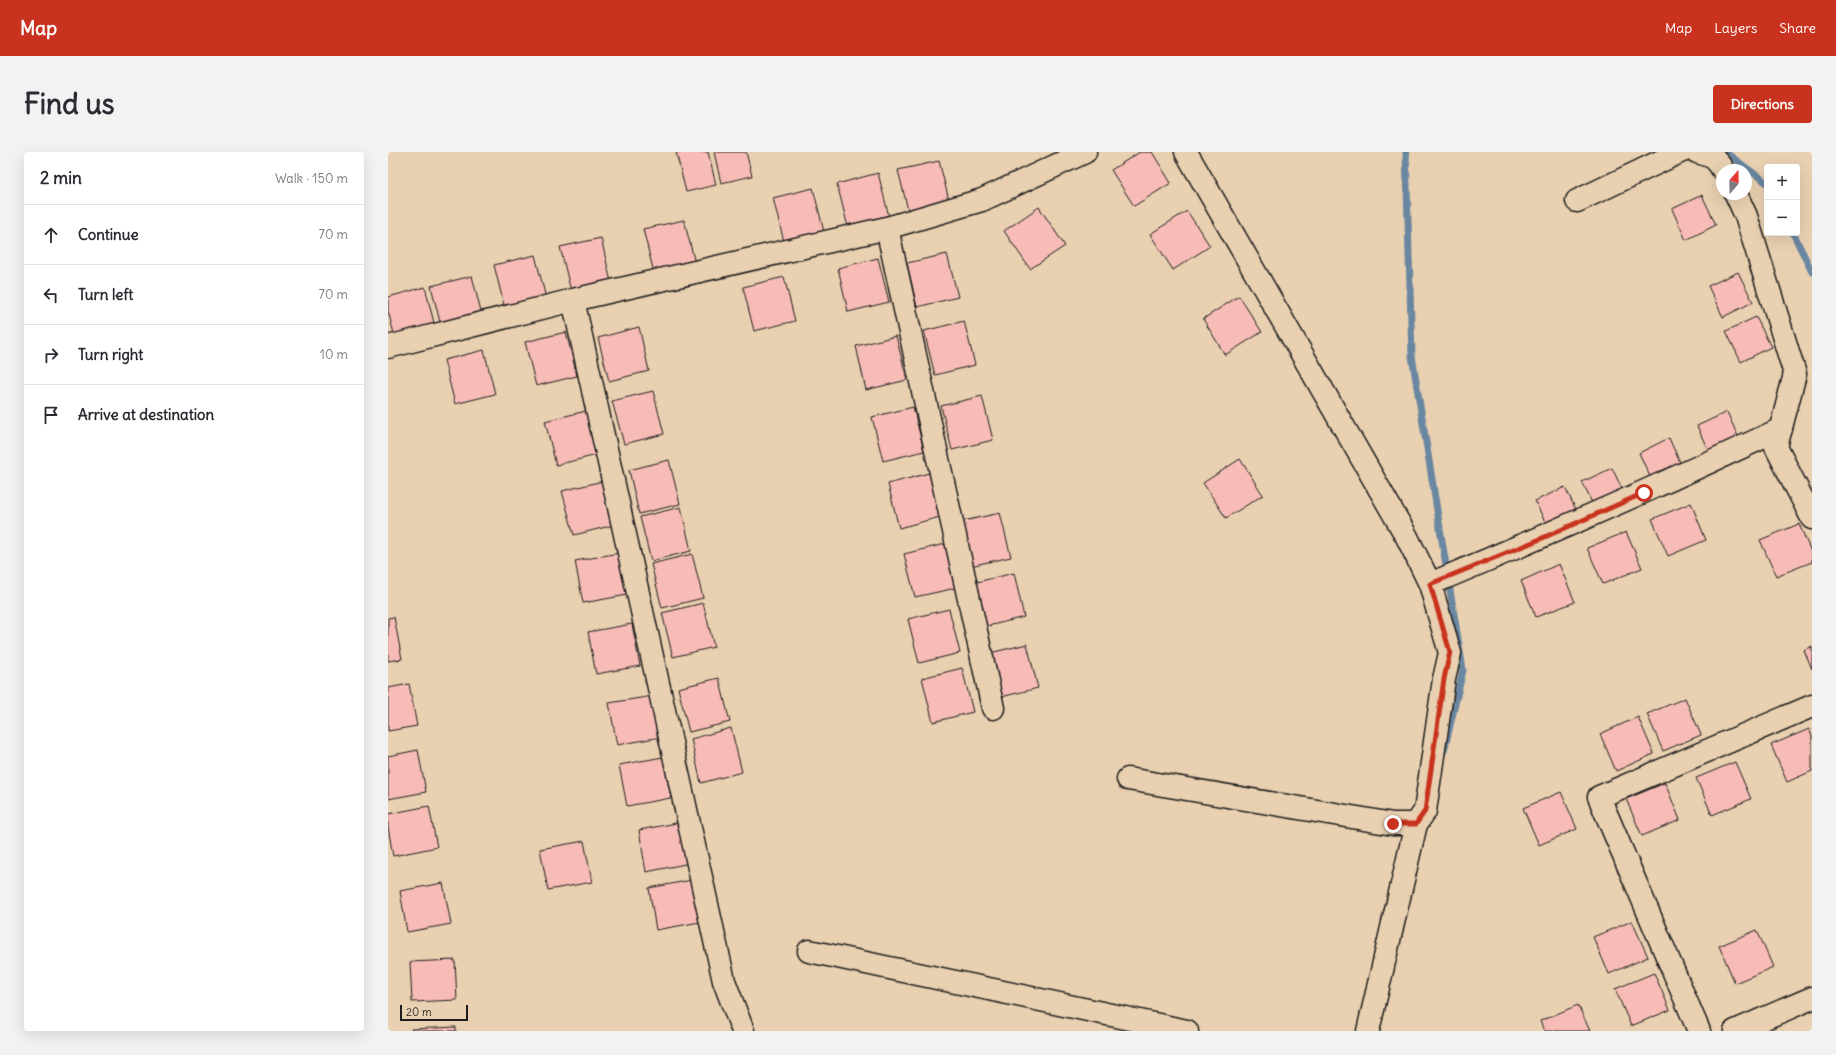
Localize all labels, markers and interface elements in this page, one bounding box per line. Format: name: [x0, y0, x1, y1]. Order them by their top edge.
text: Map: [20, 16, 57, 40]
text: Map: [1665, 19, 1692, 37]
text: Layers: [1714, 19, 1757, 37]
text: Share: [1779, 19, 1816, 37]
button: Directions: [1713, 85, 1812, 123]
text: Find us: [24, 86, 115, 122]
north arrow: [1716, 164, 1752, 200]
map controls: [1764, 164, 1800, 236]
button: +: [1764, 164, 1800, 200]
text: 2 min: [40, 167, 82, 189]
text: Walk · 150 m: [275, 170, 348, 187]
button: −: [1764, 200, 1800, 236]
icon: ahead: [40, 224, 62, 246]
text: Continue: [78, 225, 139, 244]
text: 70 m: [319, 226, 348, 243]
icon: left: [40, 284, 62, 306]
text: Turn left: [78, 285, 133, 304]
text: 70 m: [319, 286, 348, 303]
icon: right: [40, 344, 62, 366]
text: Turn right: [78, 345, 143, 364]
text: 10 m: [320, 346, 348, 363]
icon: arrive: [40, 404, 62, 426]
text: Arrive at destination: [78, 405, 214, 424]
route start: [1635, 484, 1653, 502]
route end: [1384, 815, 1402, 833]
scale bar: [400, 1003, 468, 1022]
text: 20 m: [406, 1005, 432, 1019]

